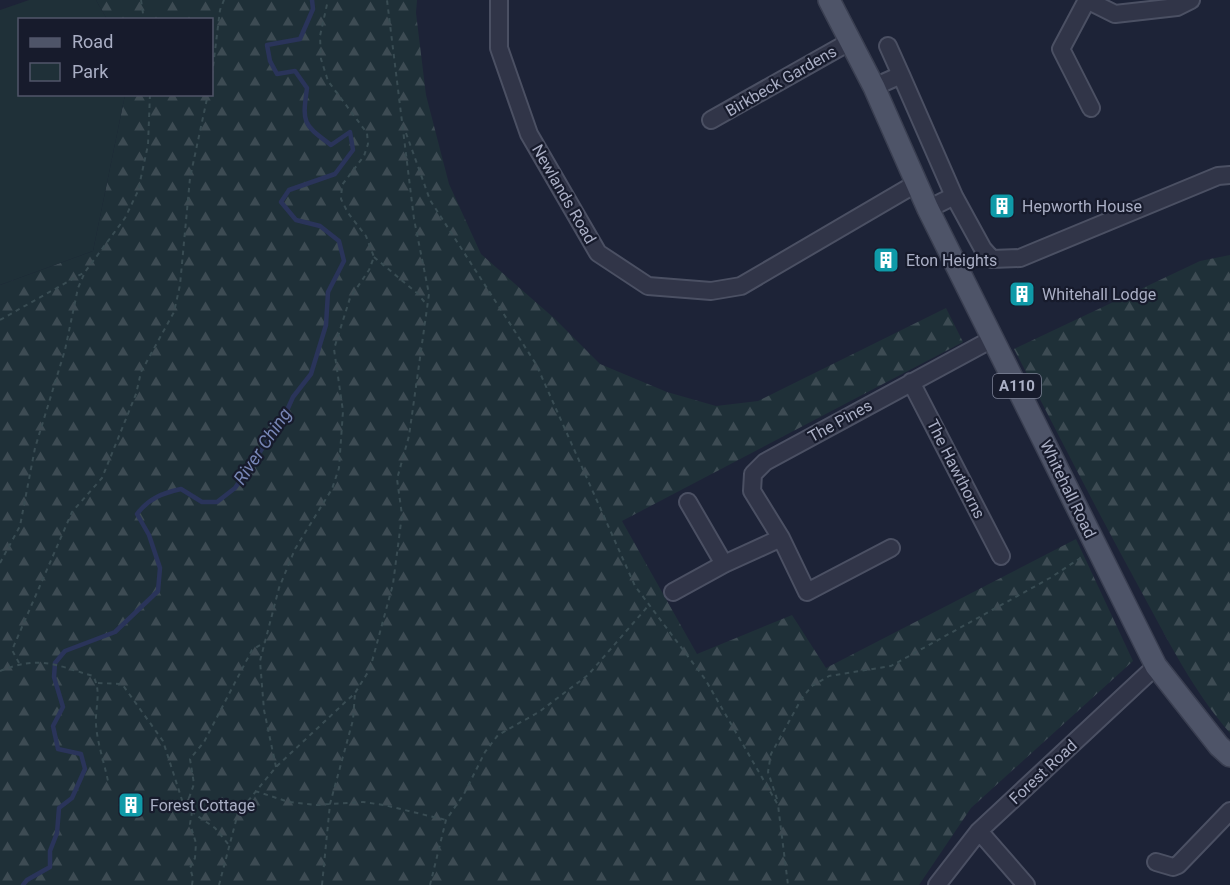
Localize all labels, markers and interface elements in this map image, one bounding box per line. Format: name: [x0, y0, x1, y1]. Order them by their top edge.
legend: [18, 18, 213, 96]
text: Road: [72, 31, 113, 52]
street label: Birkbeck Gardens: [722, 42, 840, 120]
text: Park: [72, 61, 109, 82]
street label: Newlands Road: [528, 141, 600, 247]
building icon: Hepworth House: [987, 191, 1017, 221]
place label: Hepworth House: [1022, 197, 1142, 216]
building icon: Eton Heights: [871, 245, 901, 275]
place label: Eton Heights: [906, 251, 997, 270]
building icon: Whitehall Lodge: [1007, 279, 1037, 309]
place label: Whitehall Lodge: [1042, 285, 1156, 304]
road number: A110: [993, 374, 1041, 398]
street label: The Pines: [805, 396, 875, 446]
water label: River Ching: [229, 404, 295, 488]
street label: The Hawthorns: [923, 416, 989, 522]
street label: Whitehall Road: [1036, 437, 1100, 541]
street label: Forest Road: [1005, 736, 1081, 808]
building icon: Forest Cottage: [116, 790, 146, 820]
place label: Forest Cottage: [150, 796, 255, 815]

